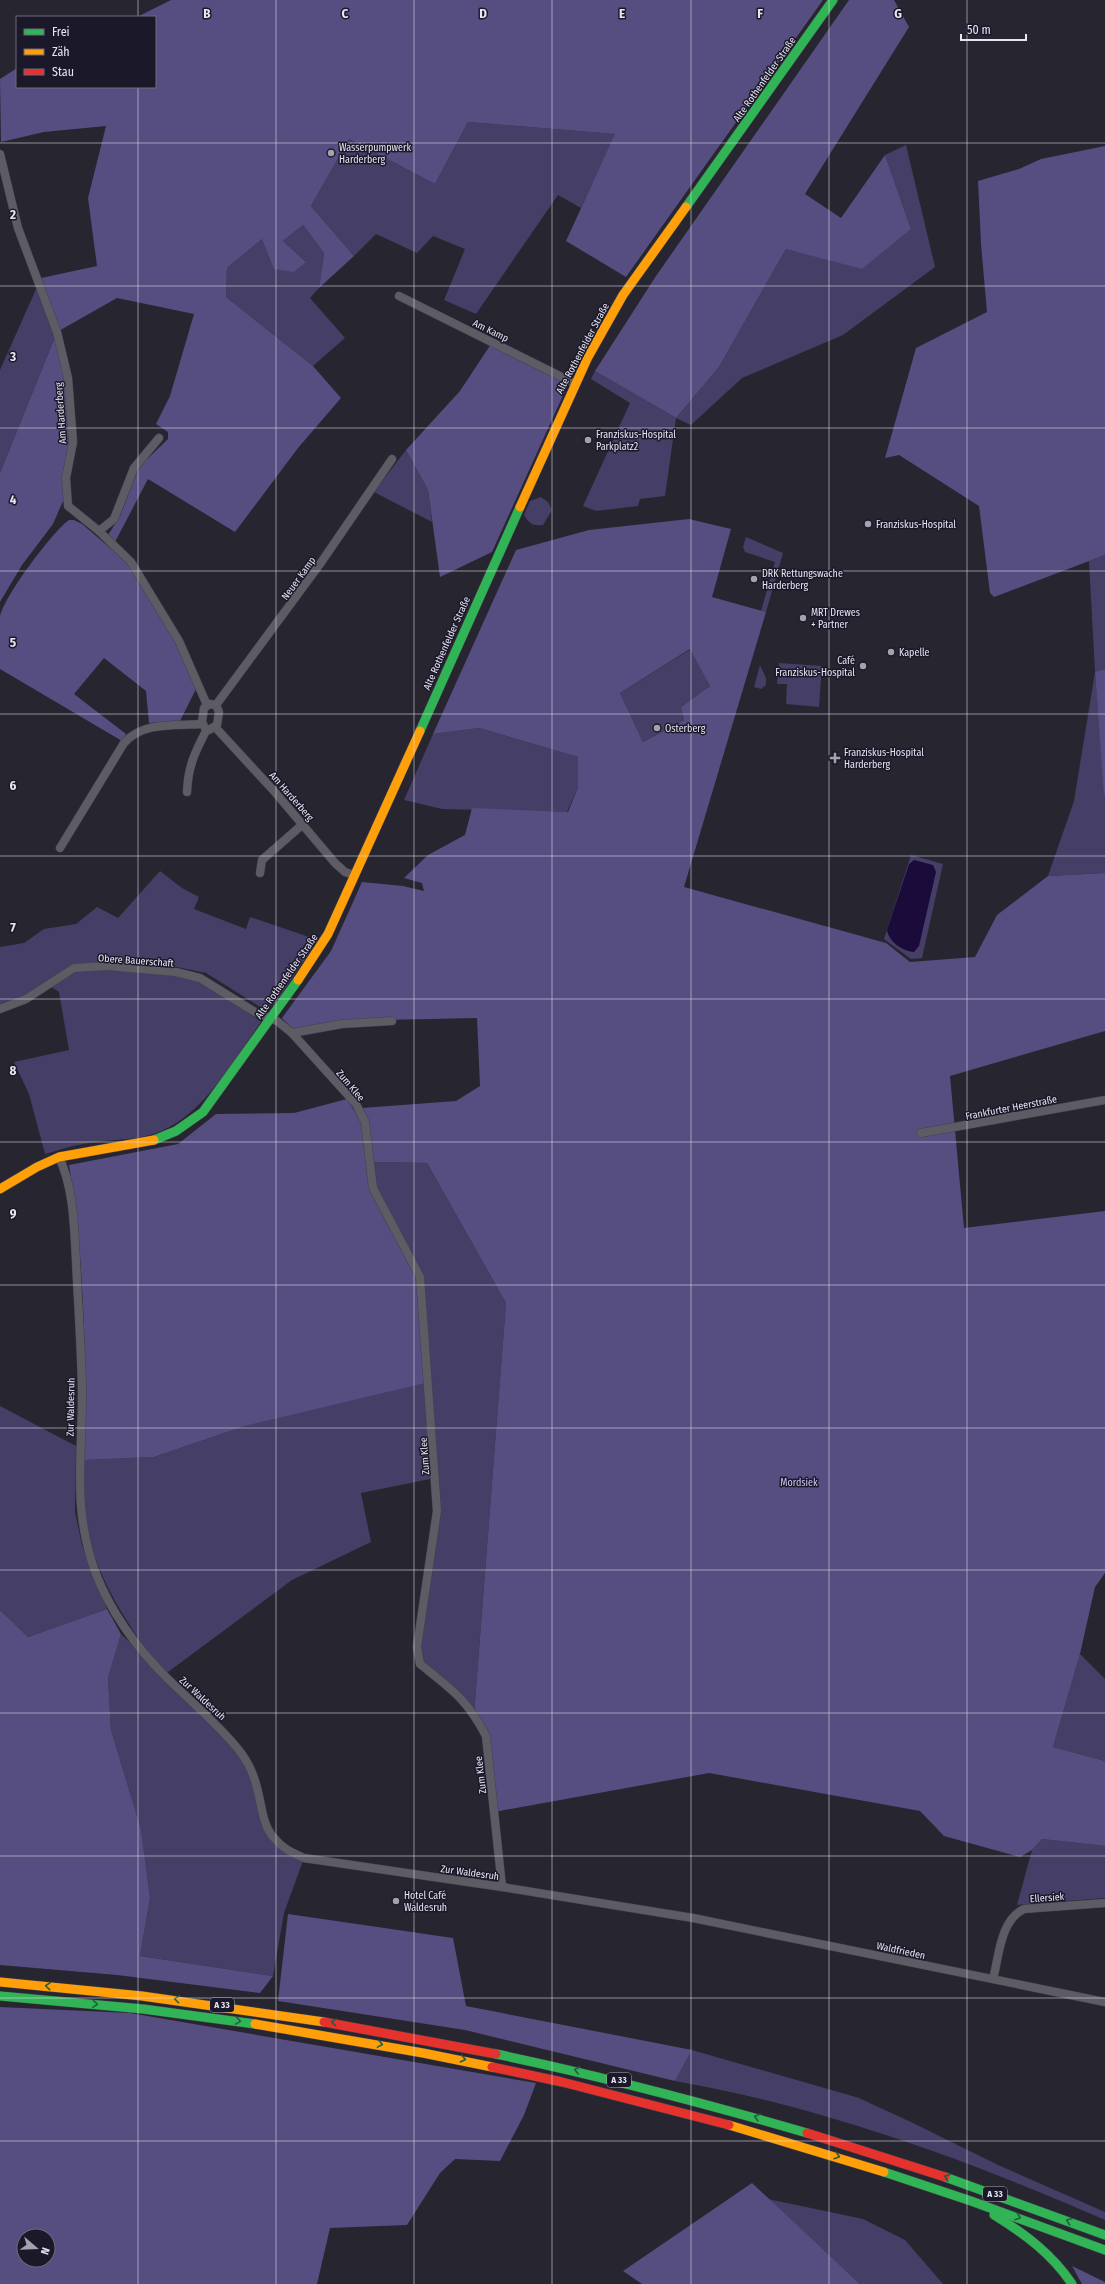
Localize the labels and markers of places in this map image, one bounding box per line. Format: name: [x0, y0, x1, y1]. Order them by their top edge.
place label: Wasserpumpwerk Harderberg: [339, 142, 411, 166]
marker: Wasserpumpwerk Harderberg: [326, 148, 336, 158]
place label: Franziskus-Hospital Parkplatz2: [596, 429, 676, 453]
marker: Franziskus-Hospital Parkplatz2: [583, 435, 593, 445]
marker: Franziskus-Hospital: [863, 519, 873, 529]
place label: Franziskus-Hospital: [876, 519, 956, 531]
place label: DRK Rettungswache Harderberg: [762, 568, 843, 592]
marker: DRK Rettungswache Harderberg: [749, 574, 759, 584]
place label: MRT Drewes + Partner: [811, 607, 860, 631]
marker: MRT Drewes + Partner: [798, 613, 808, 623]
marker: Kapelle: [886, 647, 896, 657]
place label: Kapelle: [899, 647, 930, 659]
place label: Café Franziskus-Hospital: [775, 655, 855, 679]
marker: Café Franziskus-Hospital: [858, 661, 868, 671]
marker: Osterberg: [652, 723, 662, 733]
place label: Osterberg: [665, 723, 706, 735]
place label: Franziskus-Hospital Harderberg: [844, 747, 924, 771]
marker: Franziskus-Hospital Harderberg: [829, 752, 841, 764]
place label: Hotel Café Waldesruh: [404, 1890, 447, 1914]
marker: Hotel Café Waldesruh: [391, 1896, 401, 1906]

